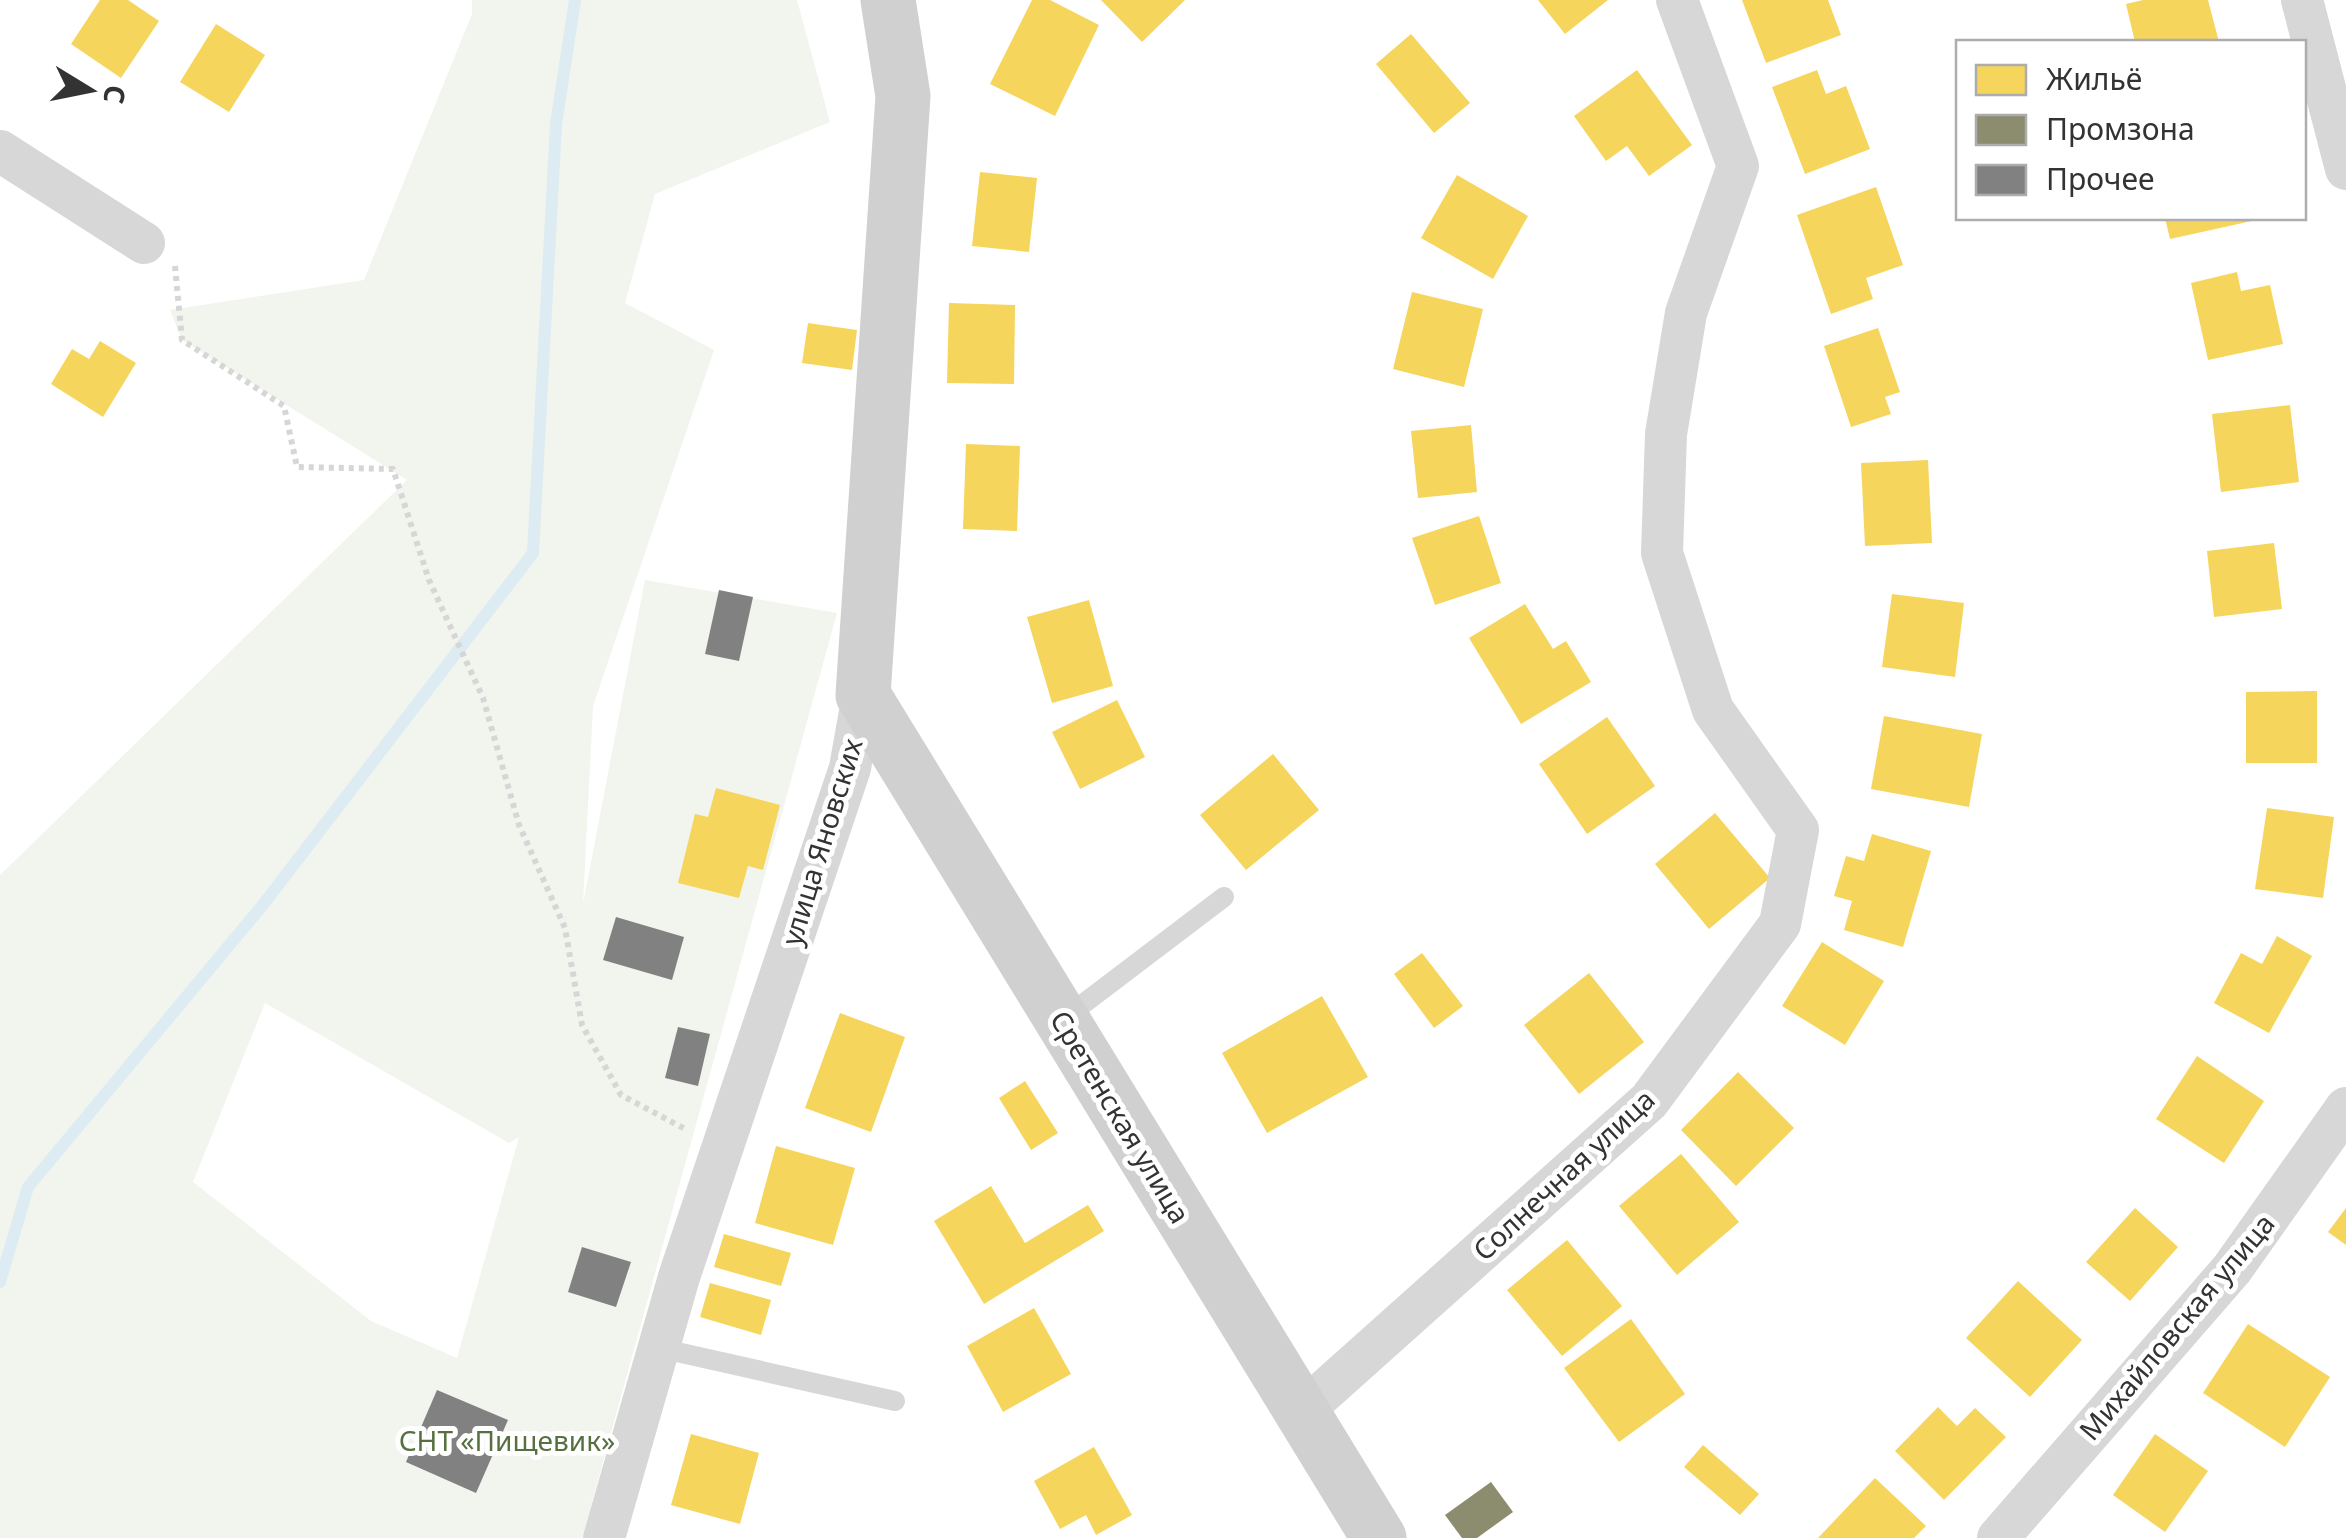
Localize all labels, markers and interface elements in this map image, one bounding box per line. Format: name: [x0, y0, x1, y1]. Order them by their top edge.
north arrow: [40, 40, 140, 140]
legend: [1956, 40, 2306, 220]
text: Жильё: [2046, 58, 2142, 99]
text: С: [95, 82, 136, 107]
text: Промзона: [2046, 108, 2195, 149]
text: Прочее: [2046, 158, 2154, 199]
street label: улица Яновских: [772, 733, 871, 950]
street label: Сретенская улица: [1042, 1003, 1199, 1230]
street label: Солнечная улица: [1464, 1080, 1662, 1268]
street label: Михайловская улица: [2070, 1205, 2282, 1448]
park label: СНТ «Пищевик»: [399, 1421, 615, 1459]

